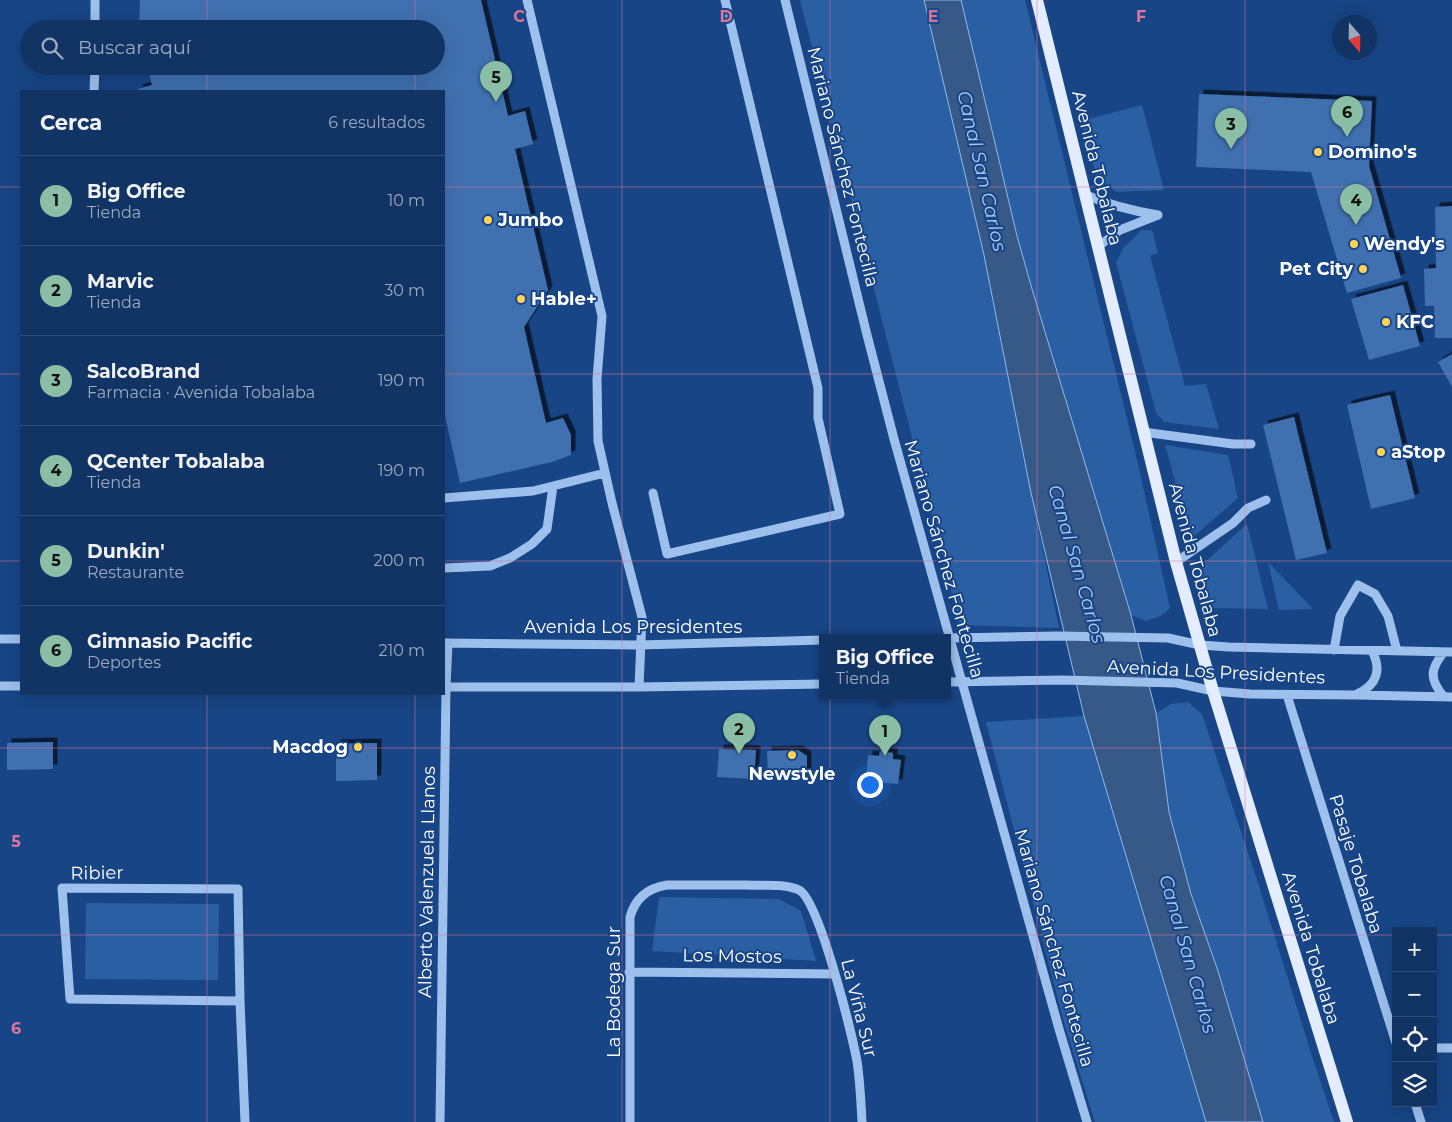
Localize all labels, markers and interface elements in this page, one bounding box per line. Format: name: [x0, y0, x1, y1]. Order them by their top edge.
text: C: [513, 7, 525, 26]
text: D: [719, 7, 733, 26]
text: E: [928, 7, 938, 26]
text: F: [1136, 7, 1146, 26]
north arrow: [1332, 15, 1377, 60]
search box: [20, 20, 445, 75]
icon: search: [38, 34, 66, 62]
text: Buscar aquí: [78, 36, 191, 59]
street label: Mariano Sánchez Fontecilla: [802, 45, 884, 289]
pin: 5: [480, 61, 512, 102]
water label: Canal San Carlos: [952, 88, 1012, 254]
street label: Avenida Tobalaba: [1067, 88, 1127, 248]
pin: 6: [1331, 96, 1363, 137]
pin: 3: [1215, 108, 1247, 149]
text: Cerca: [40, 110, 102, 135]
text: 6 resultados: [328, 113, 425, 132]
place label: Domino's: [1328, 141, 1417, 163]
marker: Domino's: [1312, 146, 1324, 158]
text: Big Office: [87, 180, 186, 203]
pin: 4: [1340, 184, 1372, 225]
text: 1: [53, 191, 59, 210]
text: 10 m: [387, 191, 425, 210]
text: Tienda: [87, 203, 141, 222]
place label: Jumbo: [497, 209, 563, 231]
marker: Jumbo: [482, 214, 494, 226]
place label: Wendy's: [1364, 233, 1445, 255]
marker: Wendy's: [1348, 238, 1360, 250]
place label: Pet City: [1279, 258, 1353, 280]
marker: Pet City: [1357, 263, 1369, 275]
text: Marvic: [87, 270, 154, 293]
text: 2: [51, 281, 61, 300]
text: 30 m: [384, 281, 425, 300]
place label: Hable+: [531, 288, 597, 310]
text: Tienda: [87, 293, 141, 312]
marker: Hable+: [515, 293, 527, 305]
place label: KFC: [1396, 311, 1434, 333]
marker: KFC: [1380, 316, 1392, 328]
text: SalcoBrand: [87, 360, 200, 383]
text: 3: [51, 371, 61, 390]
text: 190 m: [378, 371, 425, 390]
text: Farmacia · Avenida Tobalaba: [87, 383, 315, 402]
street label: Mariano Sánchez Fontecilla: [899, 437, 989, 681]
place label: aStop: [1391, 441, 1445, 463]
marker: aStop: [1375, 446, 1387, 458]
text: QCenter Tobalaba: [87, 450, 265, 473]
text: 4: [50, 461, 62, 480]
text: 190 m: [378, 461, 425, 480]
text: Tienda: [87, 473, 141, 492]
street label: Avenida Tobalaba: [1164, 480, 1226, 640]
water label: Canal San Carlos: [1043, 482, 1111, 646]
text: Dunkin': [87, 540, 165, 563]
text: 5: [51, 551, 61, 570]
text: 200 m: [374, 551, 425, 570]
text: Restaurante: [87, 563, 184, 582]
street label: Avenida Los Presidentes: [524, 616, 742, 638]
text: Gimnasio Pacific: [87, 630, 252, 653]
popup: [819, 634, 951, 699]
text: 6: [51, 641, 61, 660]
text: 210 m: [378, 641, 425, 660]
text: Big Office: [836, 646, 934, 669]
text: Deportes: [87, 653, 161, 672]
street label: Avenida Los Presidentes: [1106, 655, 1326, 689]
text: Tienda: [836, 669, 890, 688]
pin: 2: [723, 713, 755, 754]
pin: 1: [869, 715, 901, 756]
place label: Macdog: [272, 736, 348, 758]
marker: Macdog: [352, 741, 364, 753]
marker: Newstyle: [786, 749, 798, 761]
place label: Newstyle: [749, 763, 835, 785]
street label: Alberto Valenzuela Llanos: [414, 766, 440, 998]
your location: [857, 772, 883, 798]
street label: Pasaje Tobalaba: [1324, 792, 1388, 936]
street label: Mariano Sánchez Fontecilla: [1009, 826, 1099, 1070]
text: 5: [11, 832, 21, 851]
street label: Ribier: [70, 862, 124, 884]
street label: Avenida Tobalaba: [1277, 869, 1345, 1027]
water label: Canal San Carlos: [1154, 872, 1222, 1036]
street label: La Bodega Sur: [603, 926, 625, 1058]
map controls: [1392, 927, 1437, 1107]
button: +: [1392, 927, 1437, 972]
street label: Los Mostos: [682, 944, 782, 968]
street label: La Viña Sur: [836, 956, 882, 1060]
button: −: [1392, 972, 1437, 1017]
button: locate: [1392, 1017, 1437, 1062]
text: 6: [11, 1019, 21, 1038]
button: layers: [1392, 1062, 1437, 1107]

